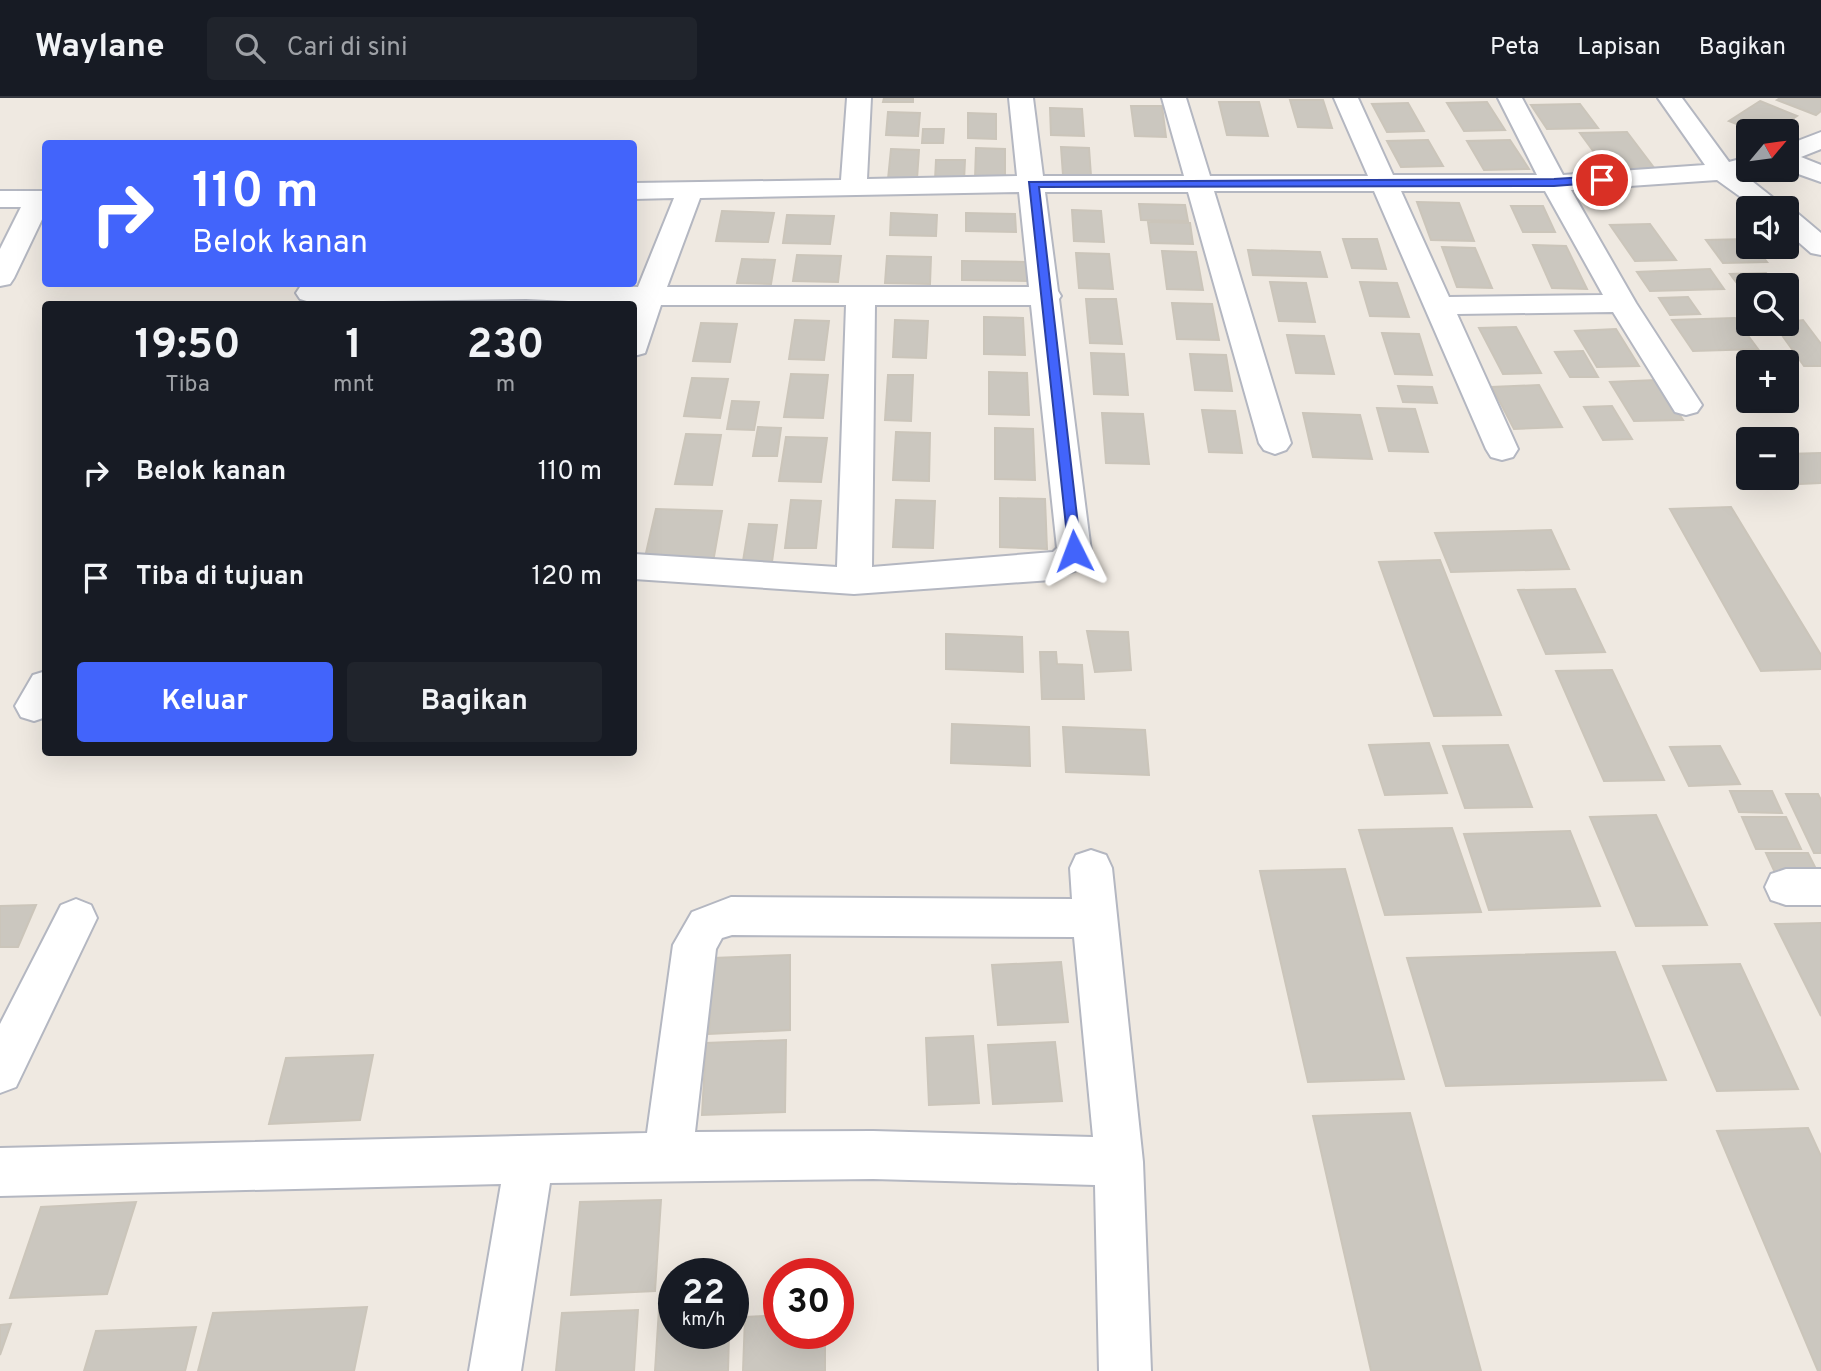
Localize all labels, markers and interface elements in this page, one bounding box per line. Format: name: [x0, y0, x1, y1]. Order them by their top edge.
search box: [207, 17, 697, 80]
text: Waylane: [35, 27, 165, 69]
icon: search: [231, 29, 269, 67]
text: Cari di sini: [287, 32, 408, 65]
text: Peta: [1490, 33, 1539, 63]
text: Lapisan: [1577, 33, 1661, 63]
text: Bagikan: [1699, 33, 1786, 63]
north arrow: [1736, 119, 1799, 182]
map controls: [1736, 119, 1799, 490]
pin: [1572, 150, 1632, 210]
icon: arrive: [1583, 161, 1621, 199]
text: 110 m: [192, 163, 319, 225]
icon: right: [77, 168, 168, 259]
button: sound: [1736, 196, 1799, 259]
text: Belok kanan: [192, 224, 368, 264]
button: search: [1736, 273, 1799, 336]
text: 19:50: [135, 320, 241, 373]
text: 1: [345, 320, 362, 373]
text: 230: [467, 320, 544, 373]
button: +: [1736, 350, 1799, 413]
text: Tiba: [165, 371, 210, 400]
text: mnt: [333, 371, 374, 400]
text: m: [496, 371, 515, 400]
button: −: [1736, 427, 1799, 490]
icon: right: [77, 454, 115, 492]
text: Belok kanan: [136, 456, 286, 489]
text: 110 m: [538, 456, 602, 489]
position arrow: [1037, 514, 1111, 588]
icon: arrive: [77, 559, 115, 597]
text: Tiba di tujuan: [136, 561, 304, 594]
text: 120 m: [532, 561, 602, 594]
button: Keluar: [77, 662, 333, 742]
button: Bagikan: [347, 662, 602, 742]
speed limit sign: 30: [763, 1258, 854, 1349]
text: 22: [682, 1272, 725, 1316]
text: km/h: [682, 1309, 725, 1332]

